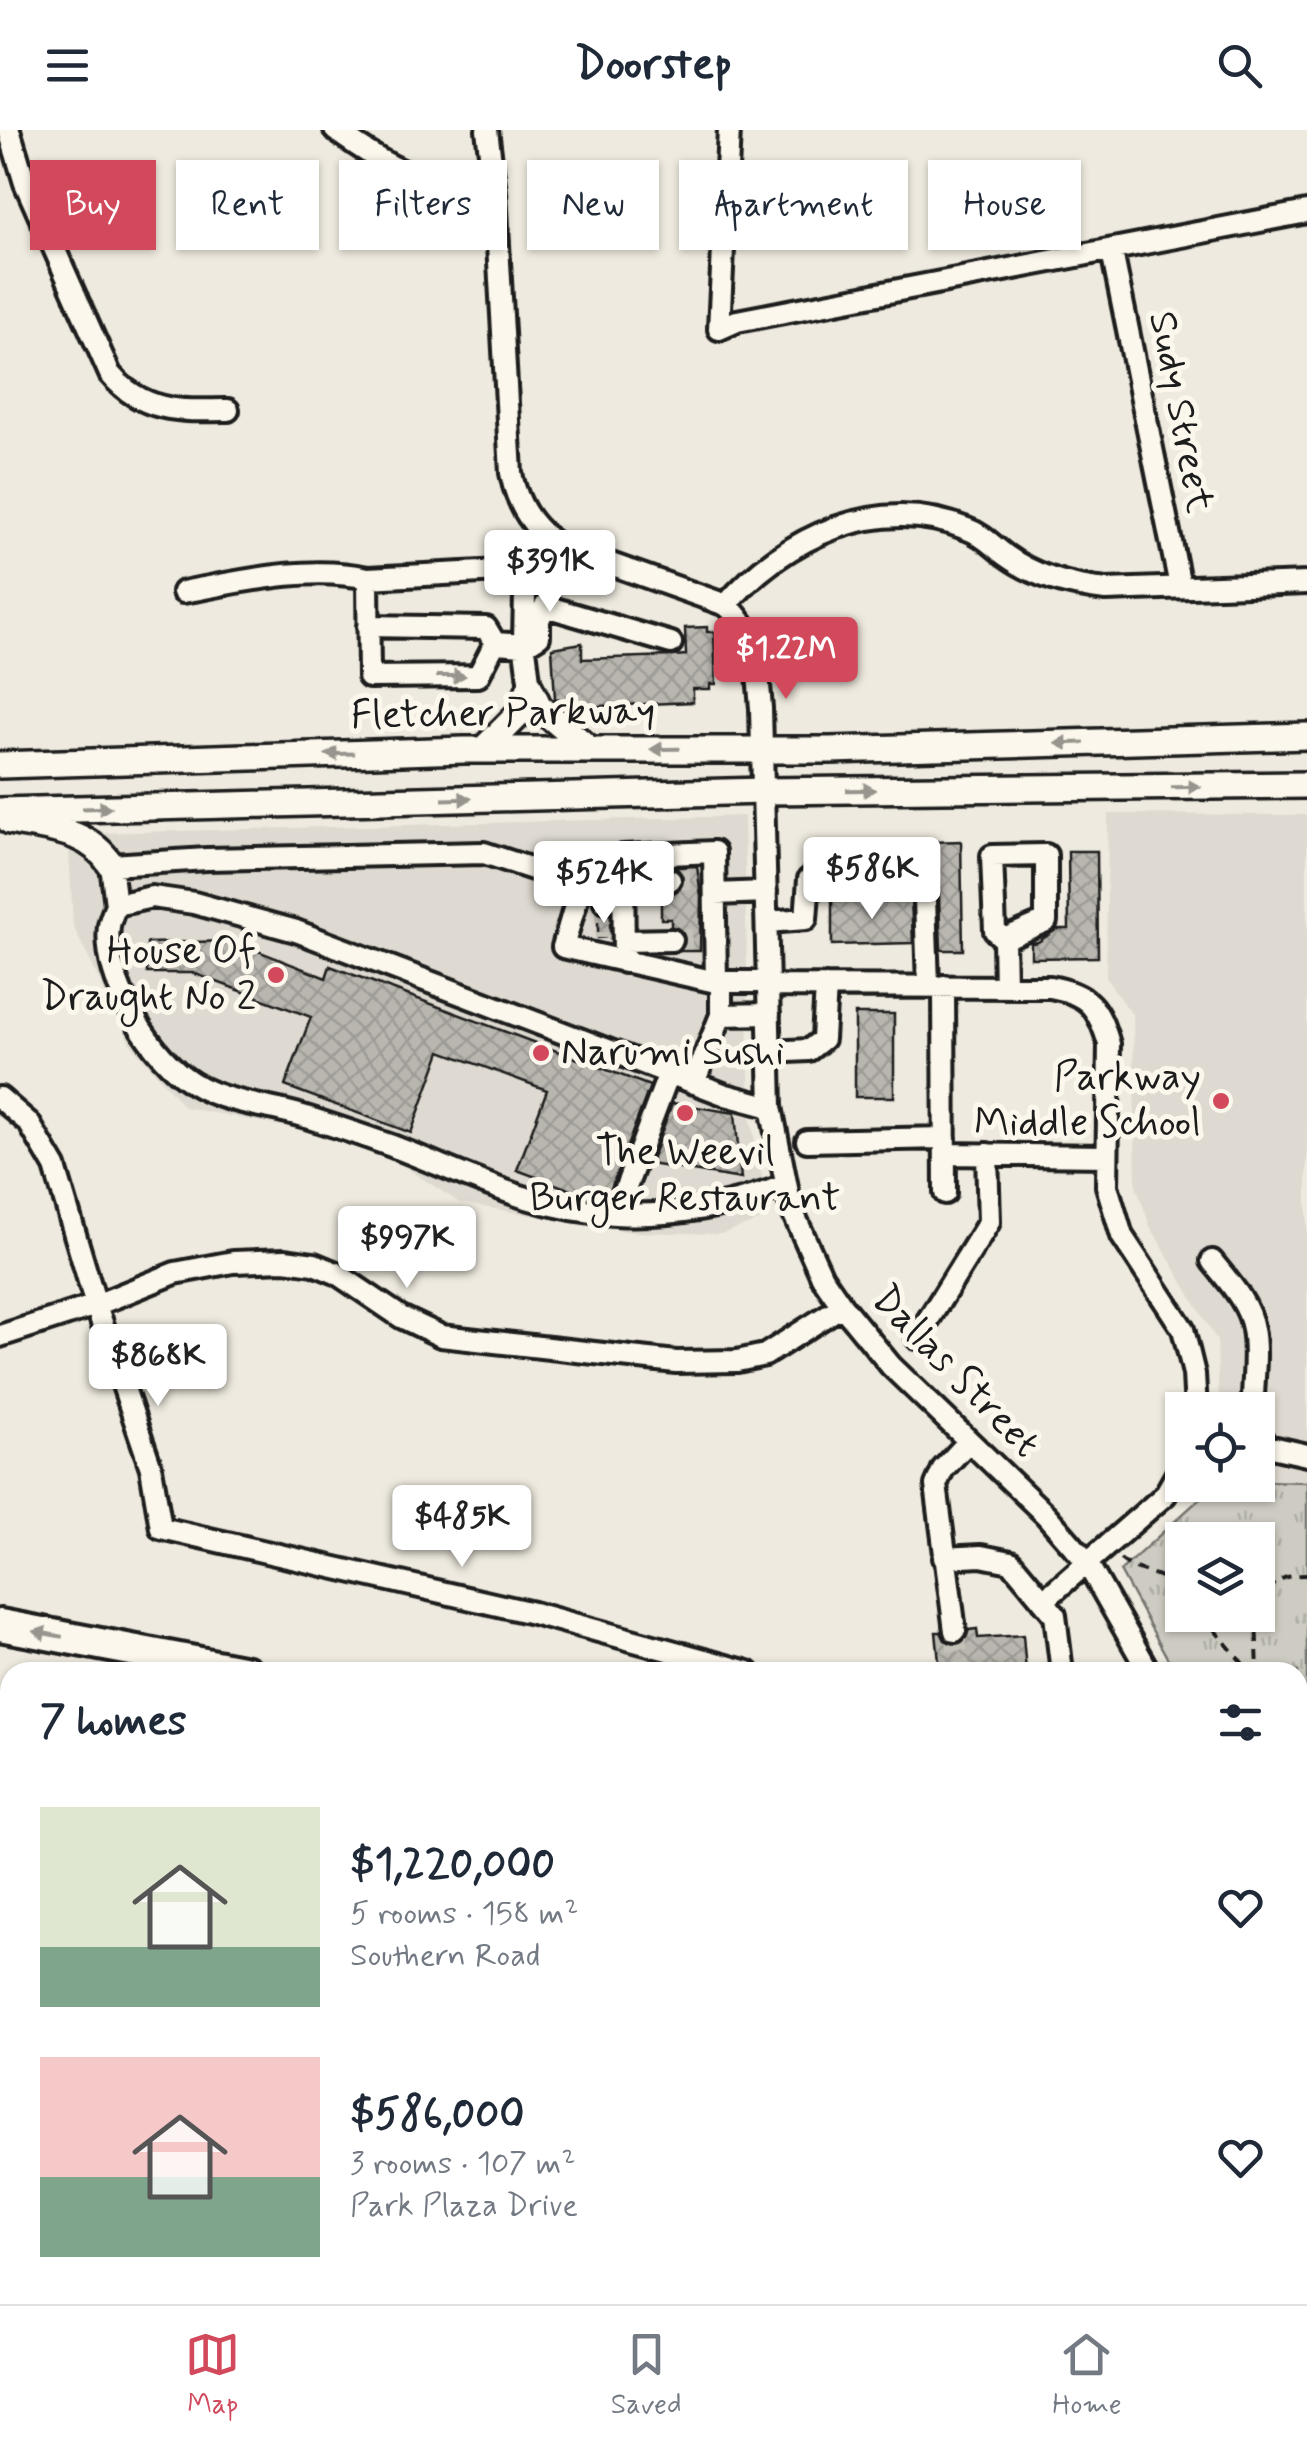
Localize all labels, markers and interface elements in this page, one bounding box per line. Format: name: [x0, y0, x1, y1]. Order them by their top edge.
text: Doorstep: [575, 36, 732, 95]
icon: menu: [40, 38, 95, 93]
icon: search: [1212, 38, 1267, 93]
chip: Buy: [30, 160, 156, 250]
chip: Rent: [176, 160, 319, 250]
chip: Filters: [339, 160, 507, 250]
chip: New: [527, 160, 659, 250]
chip: Apartment: [679, 160, 908, 250]
chip: House: [928, 160, 1081, 250]
street label: Sudy Street: [1135, 307, 1225, 517]
pin: $391K: [480, 530, 620, 615]
text: $391K: [506, 541, 594, 583]
pin: $1.22M: [705, 617, 867, 702]
text: $1.22M: [736, 628, 836, 670]
one-way arrow: [436, 668, 468, 684]
street label: Fletcher Parkway: [350, 685, 656, 743]
one-way arrow: [1053, 736, 1085, 752]
one-way arrow: [649, 741, 681, 757]
one-way arrow: [324, 746, 356, 762]
one-way arrow: [1171, 778, 1203, 794]
one-way arrow: [846, 782, 878, 798]
one-way arrow: [442, 790, 474, 806]
one-way arrow: [82, 800, 114, 816]
pin: $586K: [802, 837, 942, 922]
pin: $524K: [534, 841, 674, 926]
text: $586K: [825, 848, 919, 890]
text: $524K: [556, 852, 652, 894]
place label: House Of Draught No 2: [40, 926, 256, 1027]
marker: House Of Draught No 2: [265, 964, 287, 986]
place label: Narumi Sushi: [561, 1027, 784, 1079]
marker: Narumi Sushi: [530, 1042, 552, 1064]
place label: Parkway Middle School: [974, 1052, 1201, 1150]
marker: Parkway Middle School: [1210, 1090, 1232, 1112]
marker: The Weevil Burger Restaurant: [674, 1102, 696, 1124]
place label: The Weevil Burger Restaurant: [530, 1127, 840, 1228]
pin: $997K: [337, 1206, 477, 1291]
text: $997K: [360, 1217, 454, 1259]
street label: Dallas Street: [859, 1274, 1051, 1470]
pin: $868K: [88, 1324, 228, 1409]
text: $868K: [111, 1335, 205, 1377]
map controls: [1165, 1392, 1275, 1632]
button: locate: [1165, 1392, 1275, 1502]
pin: $485K: [392, 1485, 532, 1570]
text: $485K: [414, 1496, 510, 1538]
button: layers: [1165, 1522, 1275, 1632]
one-way arrow: [32, 1626, 63, 1641]
text: 7 homes: [40, 1695, 187, 1750]
icon: filters: [1213, 1695, 1268, 1750]
text: $1,220,000: [350, 1838, 555, 1893]
icon: home: [120, 1847, 240, 1967]
icon: heart: [1213, 1880, 1268, 1935]
text: 5 rooms · 158 m²: [350, 1893, 578, 1935]
text: Southern Road: [350, 1935, 540, 1977]
text: $586,000: [350, 2088, 525, 2143]
icon: home: [120, 2097, 240, 2217]
icon: heart: [1213, 2130, 1268, 2185]
text: 3 rooms · 107 m²: [350, 2143, 575, 2185]
text: Park Plaza Drive: [350, 2185, 578, 2227]
tab: Map: [185, 2327, 240, 2424]
tab: Saved: [611, 2327, 682, 2424]
tab: Home: [1052, 2327, 1122, 2424]

